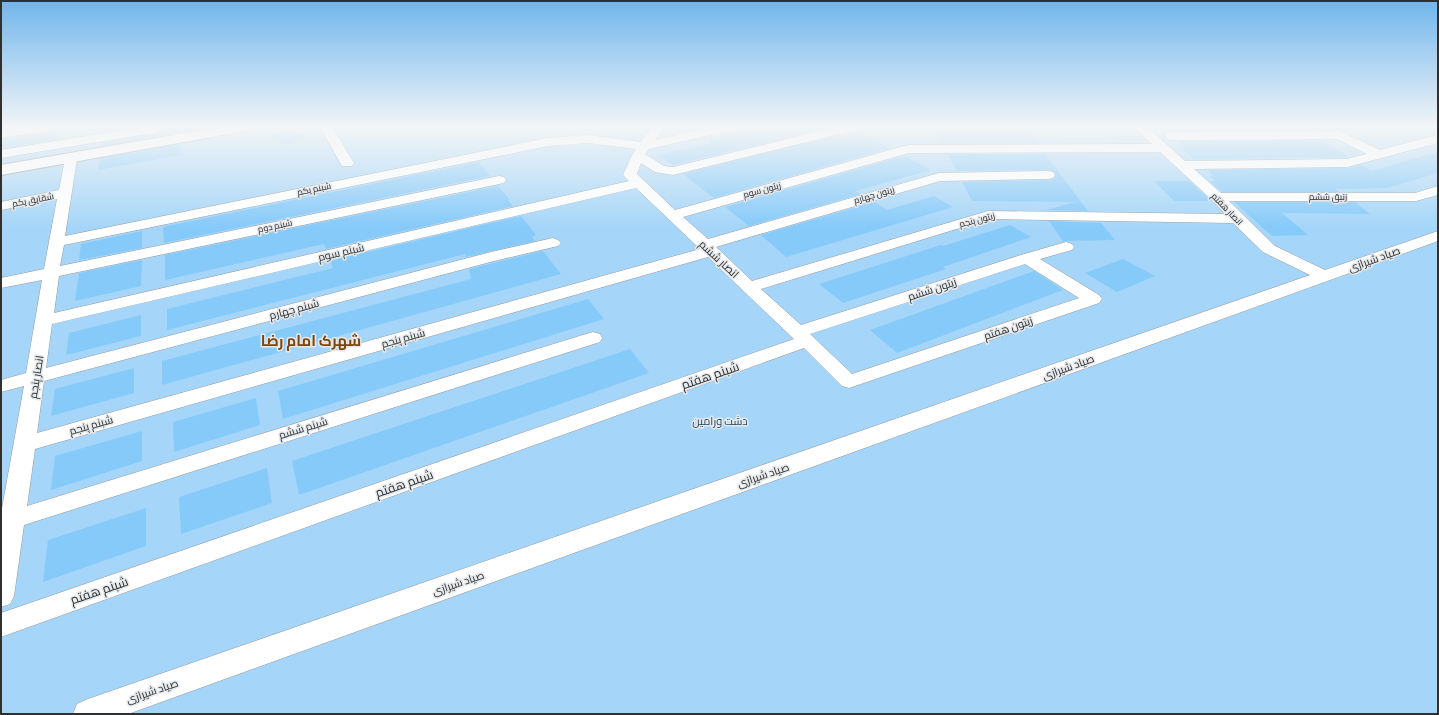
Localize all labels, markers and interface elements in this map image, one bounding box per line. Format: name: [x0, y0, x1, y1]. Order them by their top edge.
street label: زیتون سوم: [742, 179, 782, 201]
street label: شبنم یکم: [296, 180, 332, 198]
street label: زیتون چهارم: [852, 183, 896, 207]
street label: شقایق یکم: [11, 190, 55, 210]
street label: انصار هفتم: [1209, 190, 1245, 228]
street label: زنبق ششم: [1309, 191, 1347, 203]
street label: زیتون پنجم: [958, 210, 996, 230]
street label: شبنم دوم: [256, 216, 294, 236]
street label: انصار ششم: [696, 237, 742, 282]
street label: شبنم سوم: [316, 240, 366, 265]
street label: صیاد شیرازی: [1346, 243, 1402, 275]
street label: زیتون ششم: [906, 274, 959, 304]
street label: شبنم چهارم: [267, 296, 321, 323]
street label: زیتون هفتم: [982, 313, 1035, 344]
street label: شبنم پنجم: [379, 325, 427, 352]
district label: شهرک امام رضا: [261, 331, 361, 351]
street label: صیاد شیرازی: [1040, 351, 1096, 383]
street label: انصار پنجم: [26, 354, 47, 400]
street label: شبنم هفتم: [679, 358, 742, 394]
street label: شبنم پنجم: [67, 412, 115, 439]
street label: شبنم ششم: [277, 414, 330, 443]
park label: دشت ورامین: [692, 414, 748, 428]
street label: صیاد شیرازی: [735, 460, 791, 490]
street label: شبنم هفتم: [373, 466, 436, 502]
street label: صیاد شیرازی: [430, 568, 486, 598]
street label: شبنم هفتم: [68, 573, 131, 609]
street label: صیاد شیرازی: [124, 676, 180, 706]

